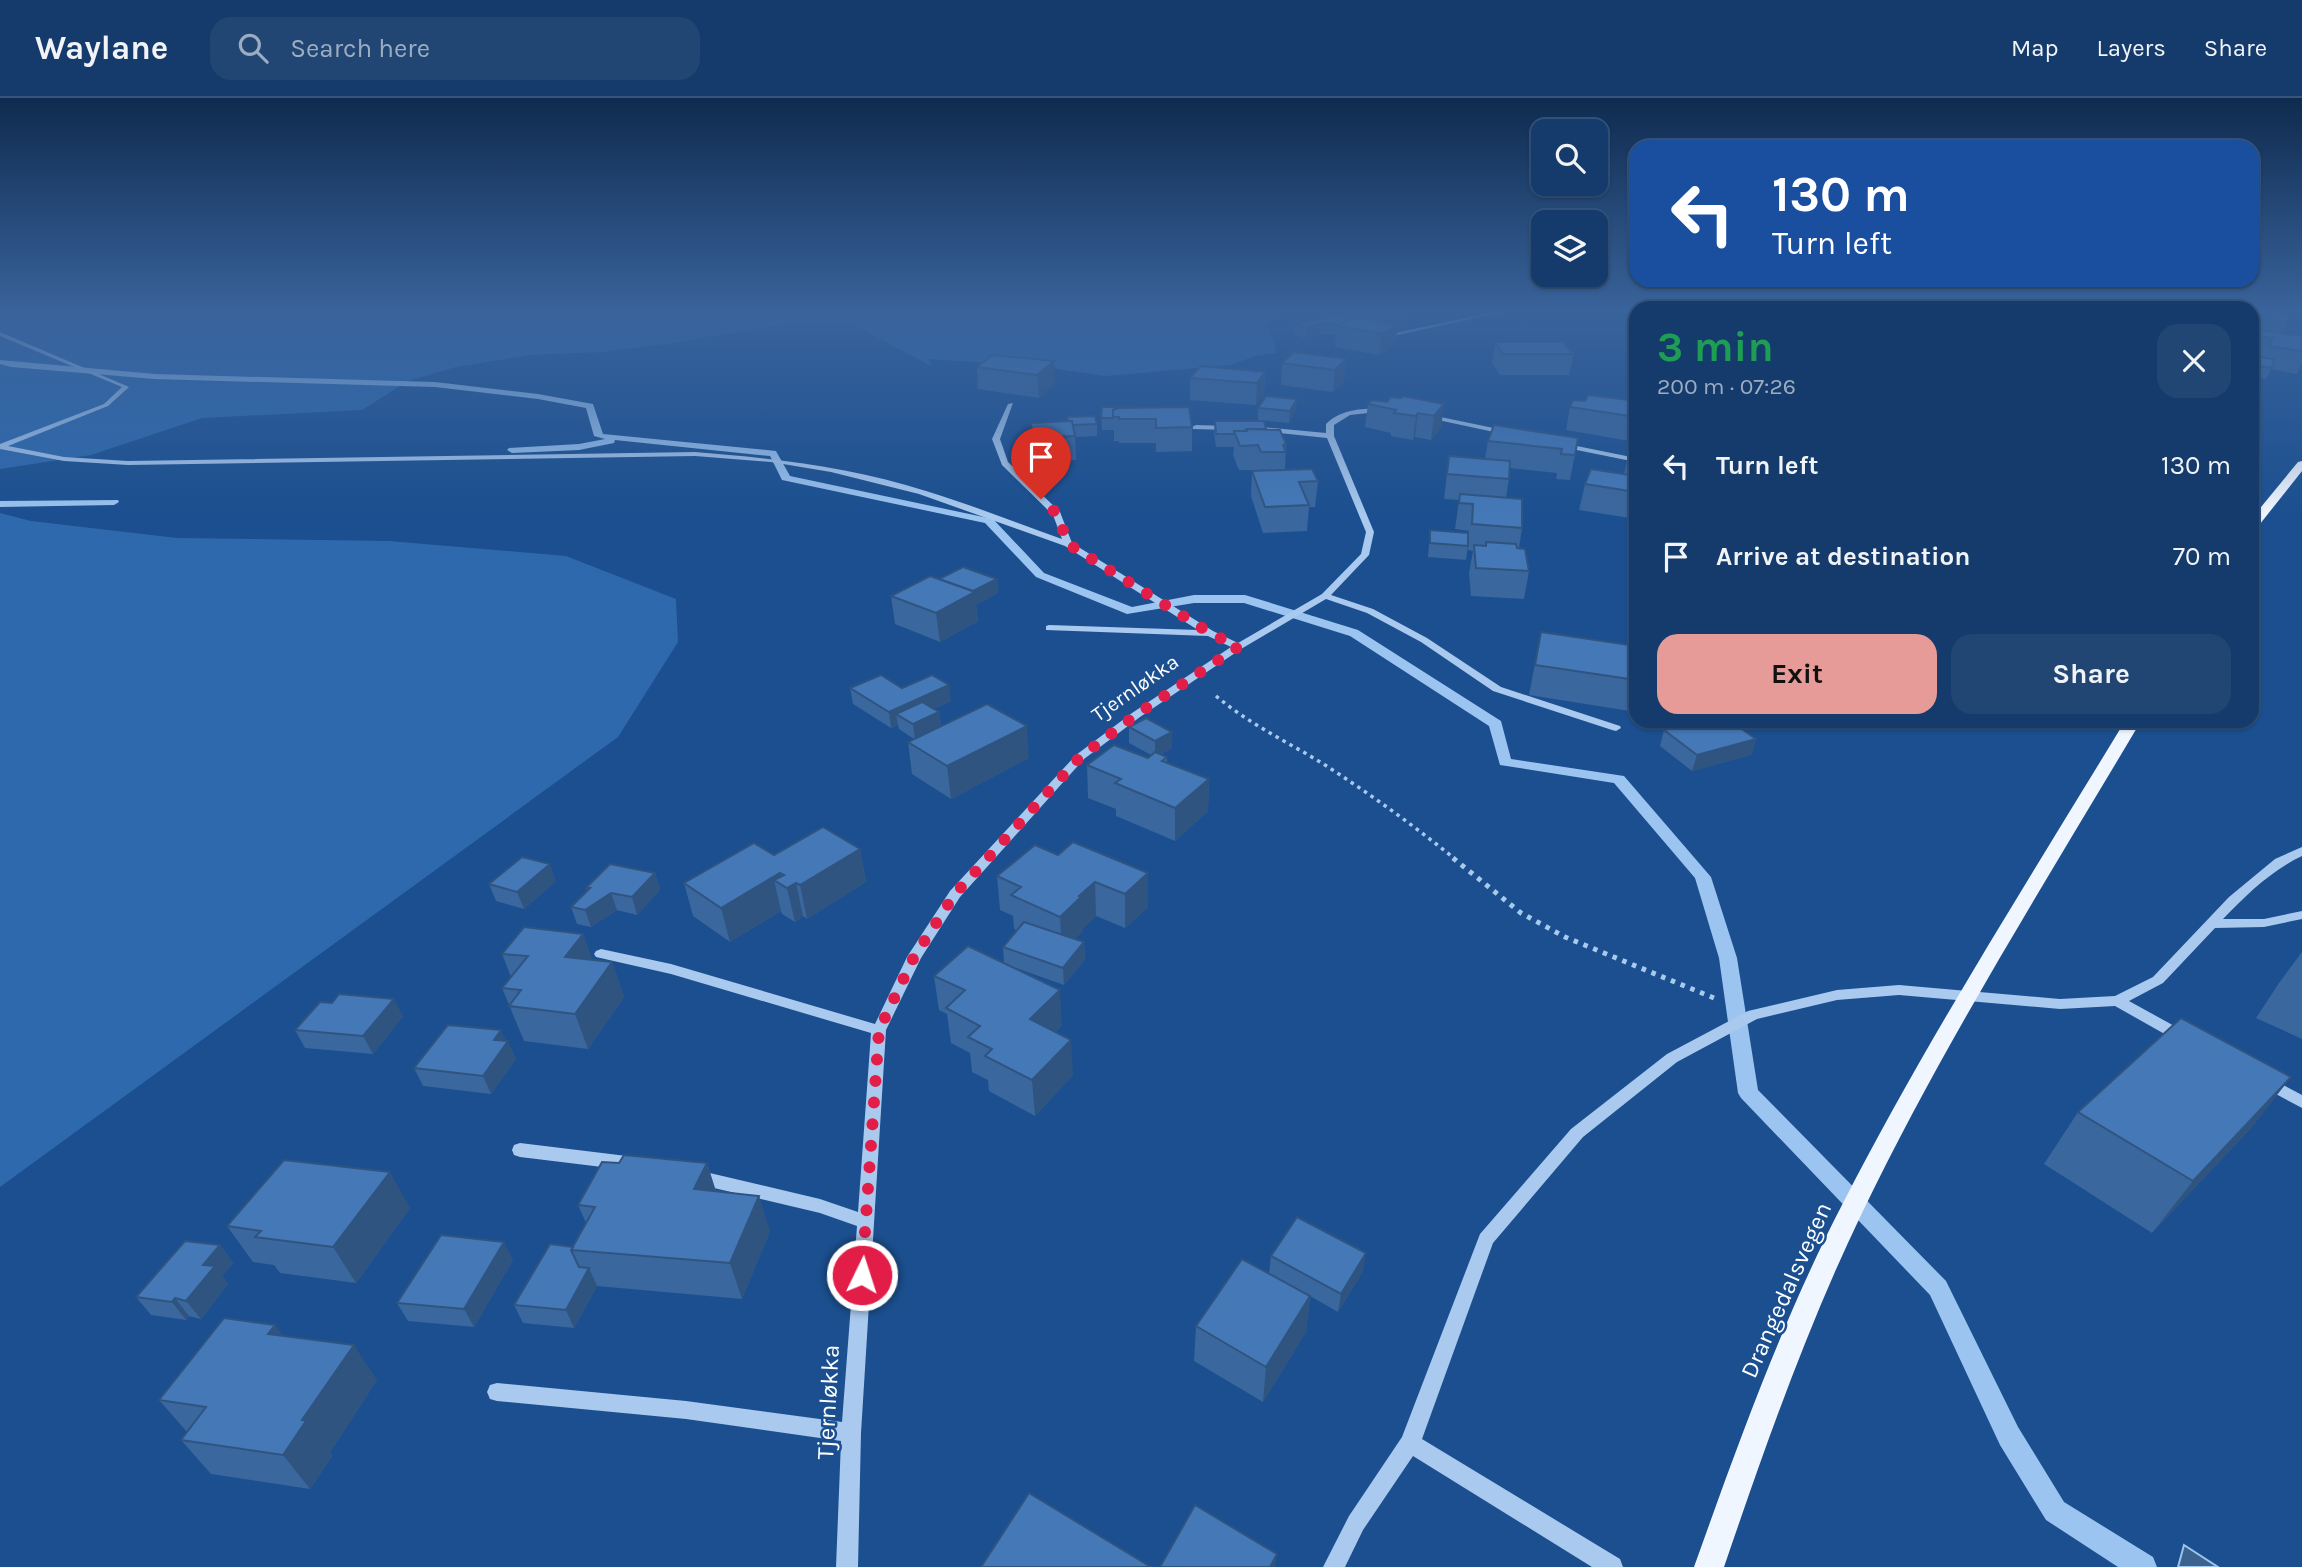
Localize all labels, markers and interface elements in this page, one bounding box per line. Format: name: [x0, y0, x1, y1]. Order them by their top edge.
search box: [210, 17, 700, 80]
text: Waylane: [35, 29, 168, 67]
icon: search: [234, 29, 272, 67]
text: Search here: [290, 33, 430, 64]
text: Map: [2011, 34, 2059, 62]
text: Layers: [2097, 34, 2166, 62]
text: Share: [2204, 34, 2267, 62]
map controls: [1531, 119, 1608, 287]
button: search: [1531, 119, 1608, 196]
text: 130 m: [1772, 166, 1910, 223]
icon: left: [1657, 168, 1748, 259]
button: layers: [1531, 210, 1608, 287]
text: Turn left: [1772, 225, 1892, 262]
text: 3 min: [1657, 322, 1774, 372]
button: close: [2157, 324, 2231, 398]
text: 200 m · 07:26: [1657, 373, 1796, 400]
pin: [1011, 427, 1071, 499]
icon: arrive: [1022, 438, 1060, 476]
icon: left: [1657, 447, 1695, 485]
text: Turn left: [1716, 450, 1818, 481]
text: 130 m: [2161, 450, 2231, 481]
icon: arrive: [1657, 538, 1695, 576]
text: Arrive at destination: [1716, 541, 1970, 572]
text: 70 m: [2173, 541, 2231, 572]
button: Exit: [1657, 634, 1937, 714]
button: Share: [1951, 634, 2231, 714]
street label: Tjernløkka: [1087, 649, 1183, 727]
street label: Drangedalsvegen: [1735, 1198, 1837, 1382]
position arrow: [825, 1238, 899, 1312]
street label: Tjernløkka: [811, 1344, 845, 1460]

